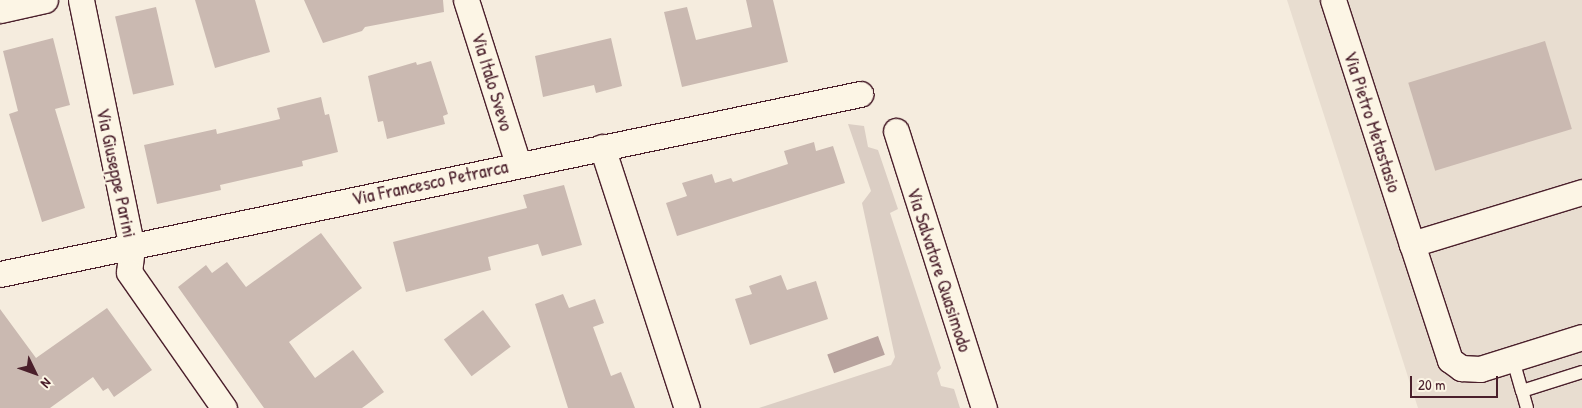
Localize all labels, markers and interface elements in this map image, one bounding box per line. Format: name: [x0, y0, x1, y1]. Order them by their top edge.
street label: Via Italo Svevo: [466, 30, 518, 134]
street label: Via Pietro Metastasio: [1338, 49, 1406, 195]
street label: Via Giuseppe Parini: [91, 106, 141, 240]
street label: Via Francesco Petrarca: [350, 155, 510, 211]
street label: Via Salvatore Quasimodo: [902, 185, 976, 355]
north arrow: [10, 348, 60, 398]
scale bar: [1412, 366, 1500, 398]
text: N: [37, 374, 56, 392]
text: 20 m: [1418, 374, 1445, 395]

